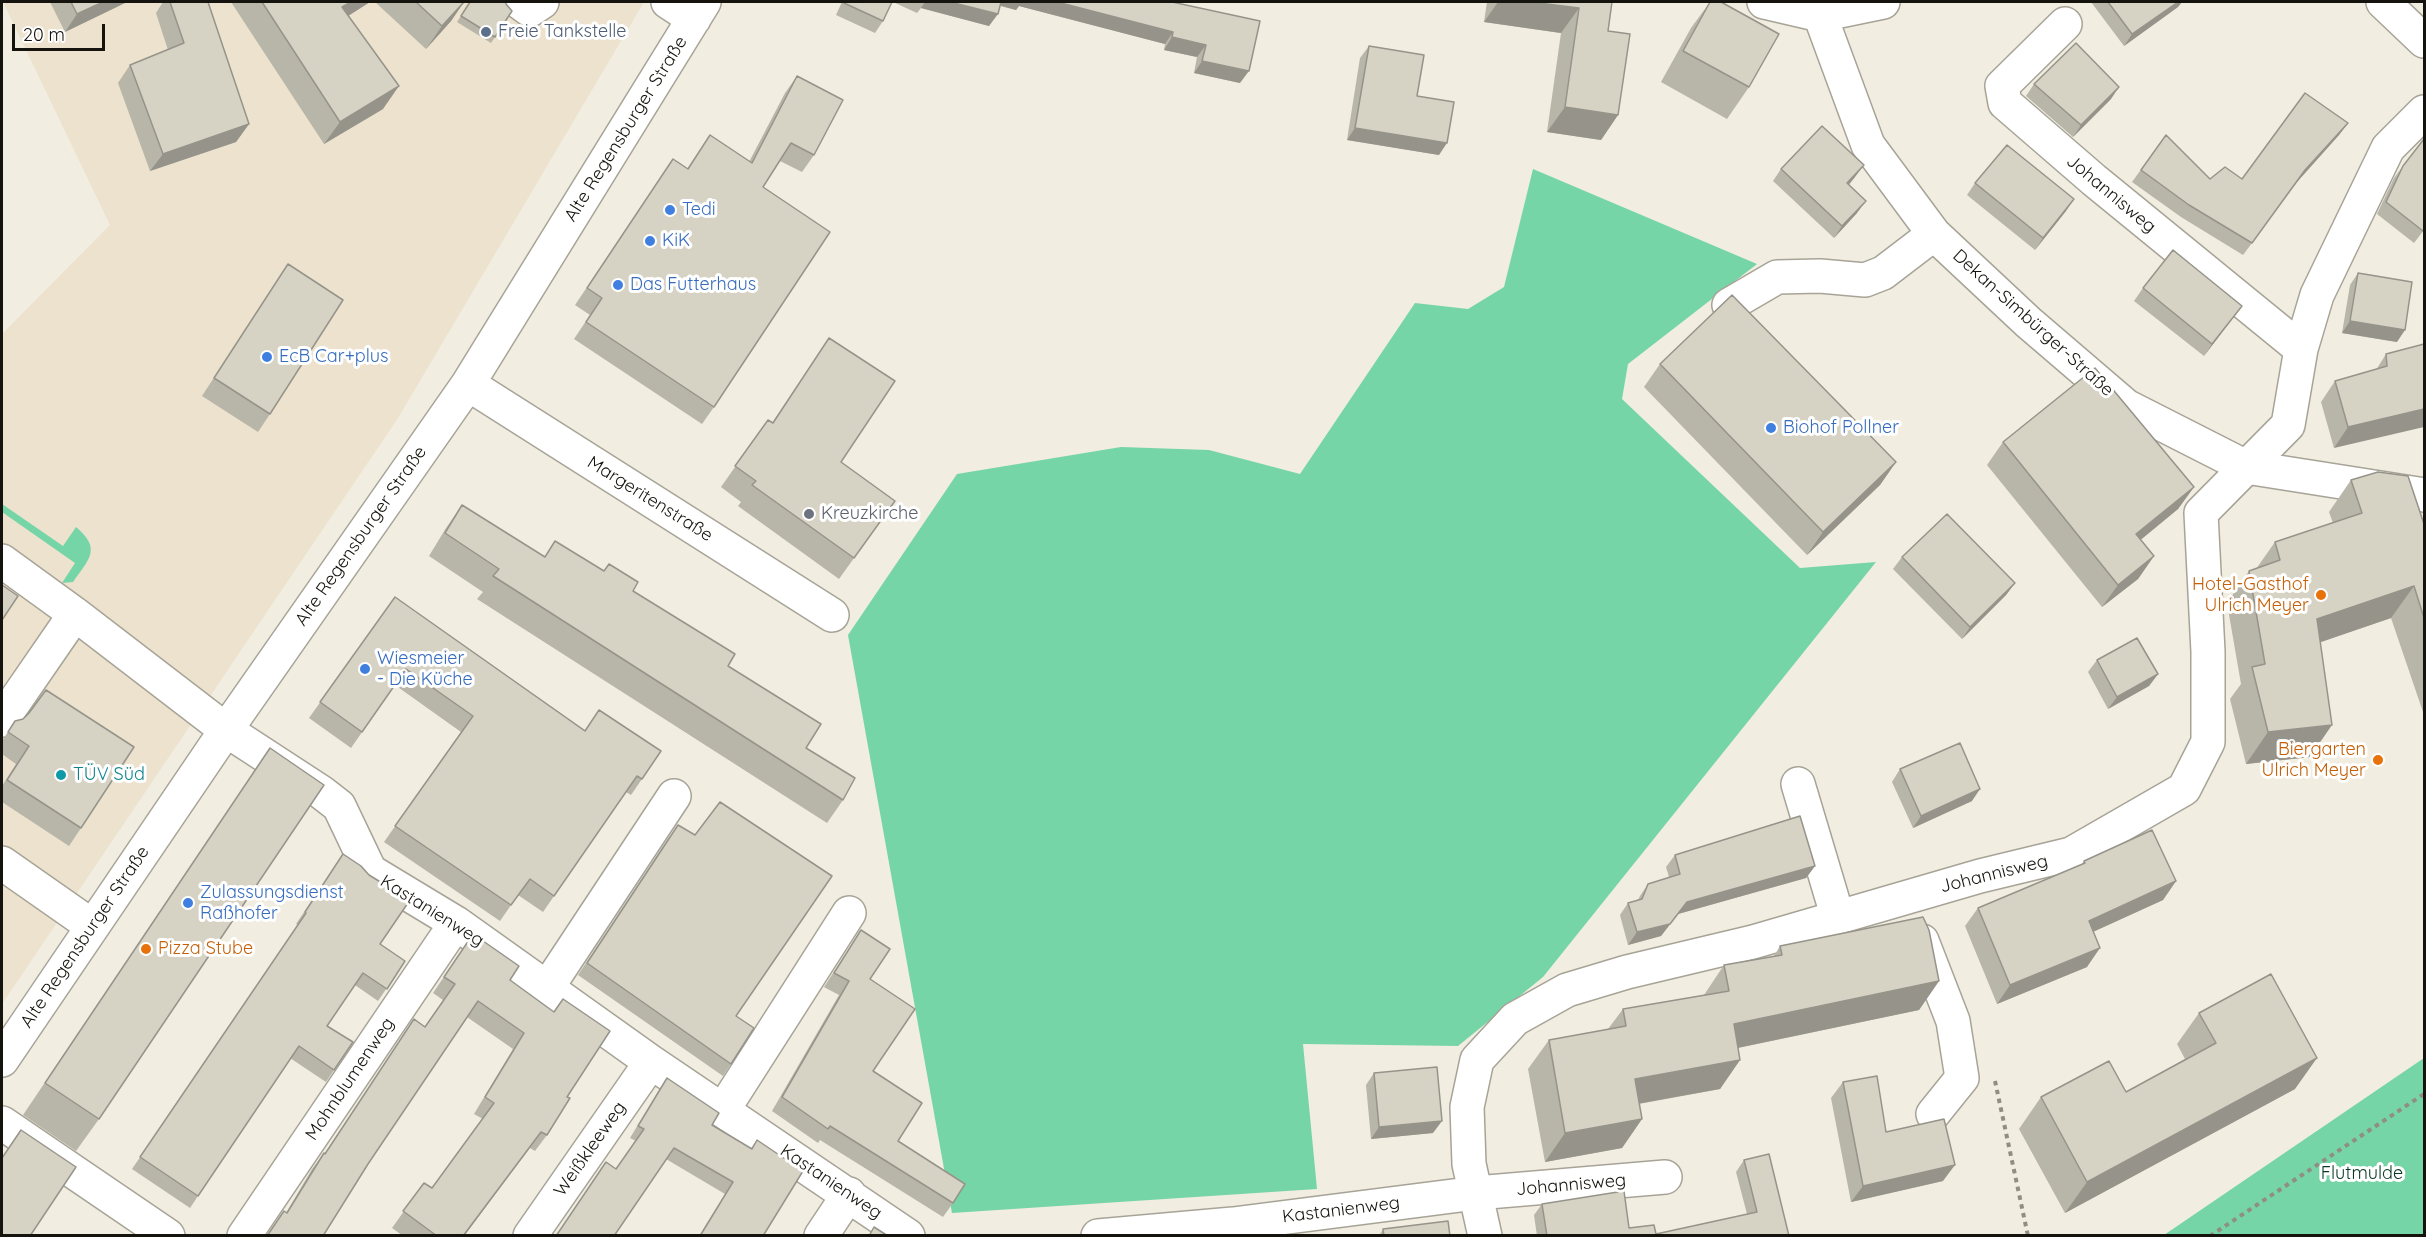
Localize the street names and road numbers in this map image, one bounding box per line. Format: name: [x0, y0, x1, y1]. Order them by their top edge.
street label: Alte Regensburger Straße: [560, 32, 692, 226]
street label: Johannisweg: [2062, 150, 2160, 238]
street label: Dekan-Simbürger-Straße: [1948, 245, 2118, 401]
street label: Alte Regensburger Straße: [291, 442, 431, 630]
street label: Margeritenstraße: [583, 452, 717, 546]
street label: Alte Regensburger Straße: [16, 842, 154, 1032]
street label: Johannisweg: [1938, 850, 2050, 898]
street label: Kastanienweg: [376, 871, 488, 951]
street label: Mohnblumenweg: [301, 1014, 399, 1144]
street label: Weißkleeweg: [549, 1097, 631, 1201]
street label: Kastanienweg: [776, 1140, 886, 1224]
street label: Johannisweg: [1515, 1169, 1627, 1201]
street label: Kastanienweg: [1281, 1192, 1401, 1228]

